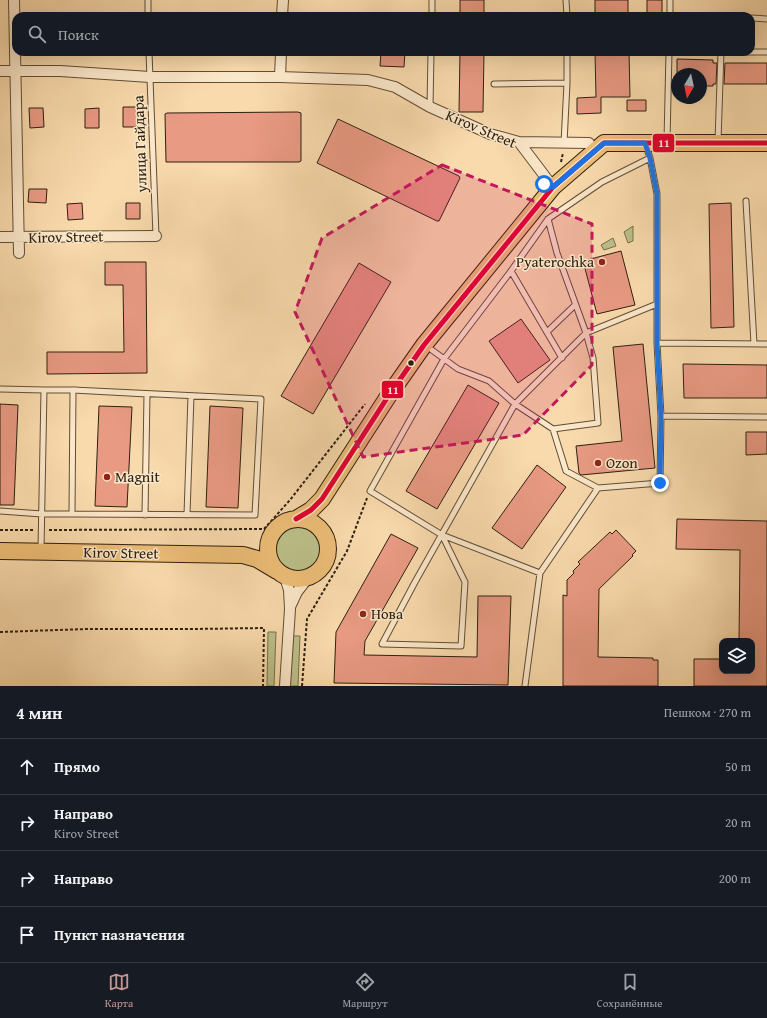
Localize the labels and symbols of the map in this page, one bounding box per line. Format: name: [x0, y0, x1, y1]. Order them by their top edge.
north arrow: [671, 68, 707, 104]
street label: улица Гайдара: [127, 94, 152, 194]
street label: Kirov Street: [443, 104, 521, 153]
line badge: 11: [652, 133, 675, 153]
text: 11: [658, 135, 670, 151]
route start: [535, 175, 553, 193]
street label: Kirov Street: [28, 225, 104, 248]
place label: Pyaterochka: [516, 251, 594, 272]
marker: Pyaterochka: [597, 257, 607, 267]
unlabelled marker: [406, 358, 416, 368]
line badge: 11: [381, 380, 404, 399]
text: 11: [387, 382, 399, 398]
place label: Ozon: [606, 452, 638, 473]
marker: Ozon: [593, 458, 603, 468]
place label: Magnit: [115, 466, 160, 487]
marker: Magnit: [102, 472, 112, 482]
route end: [651, 474, 669, 492]
street label: Kirov Street: [83, 541, 159, 564]
place label: Нова: [371, 603, 404, 624]
marker: Нова: [358, 609, 368, 619]

